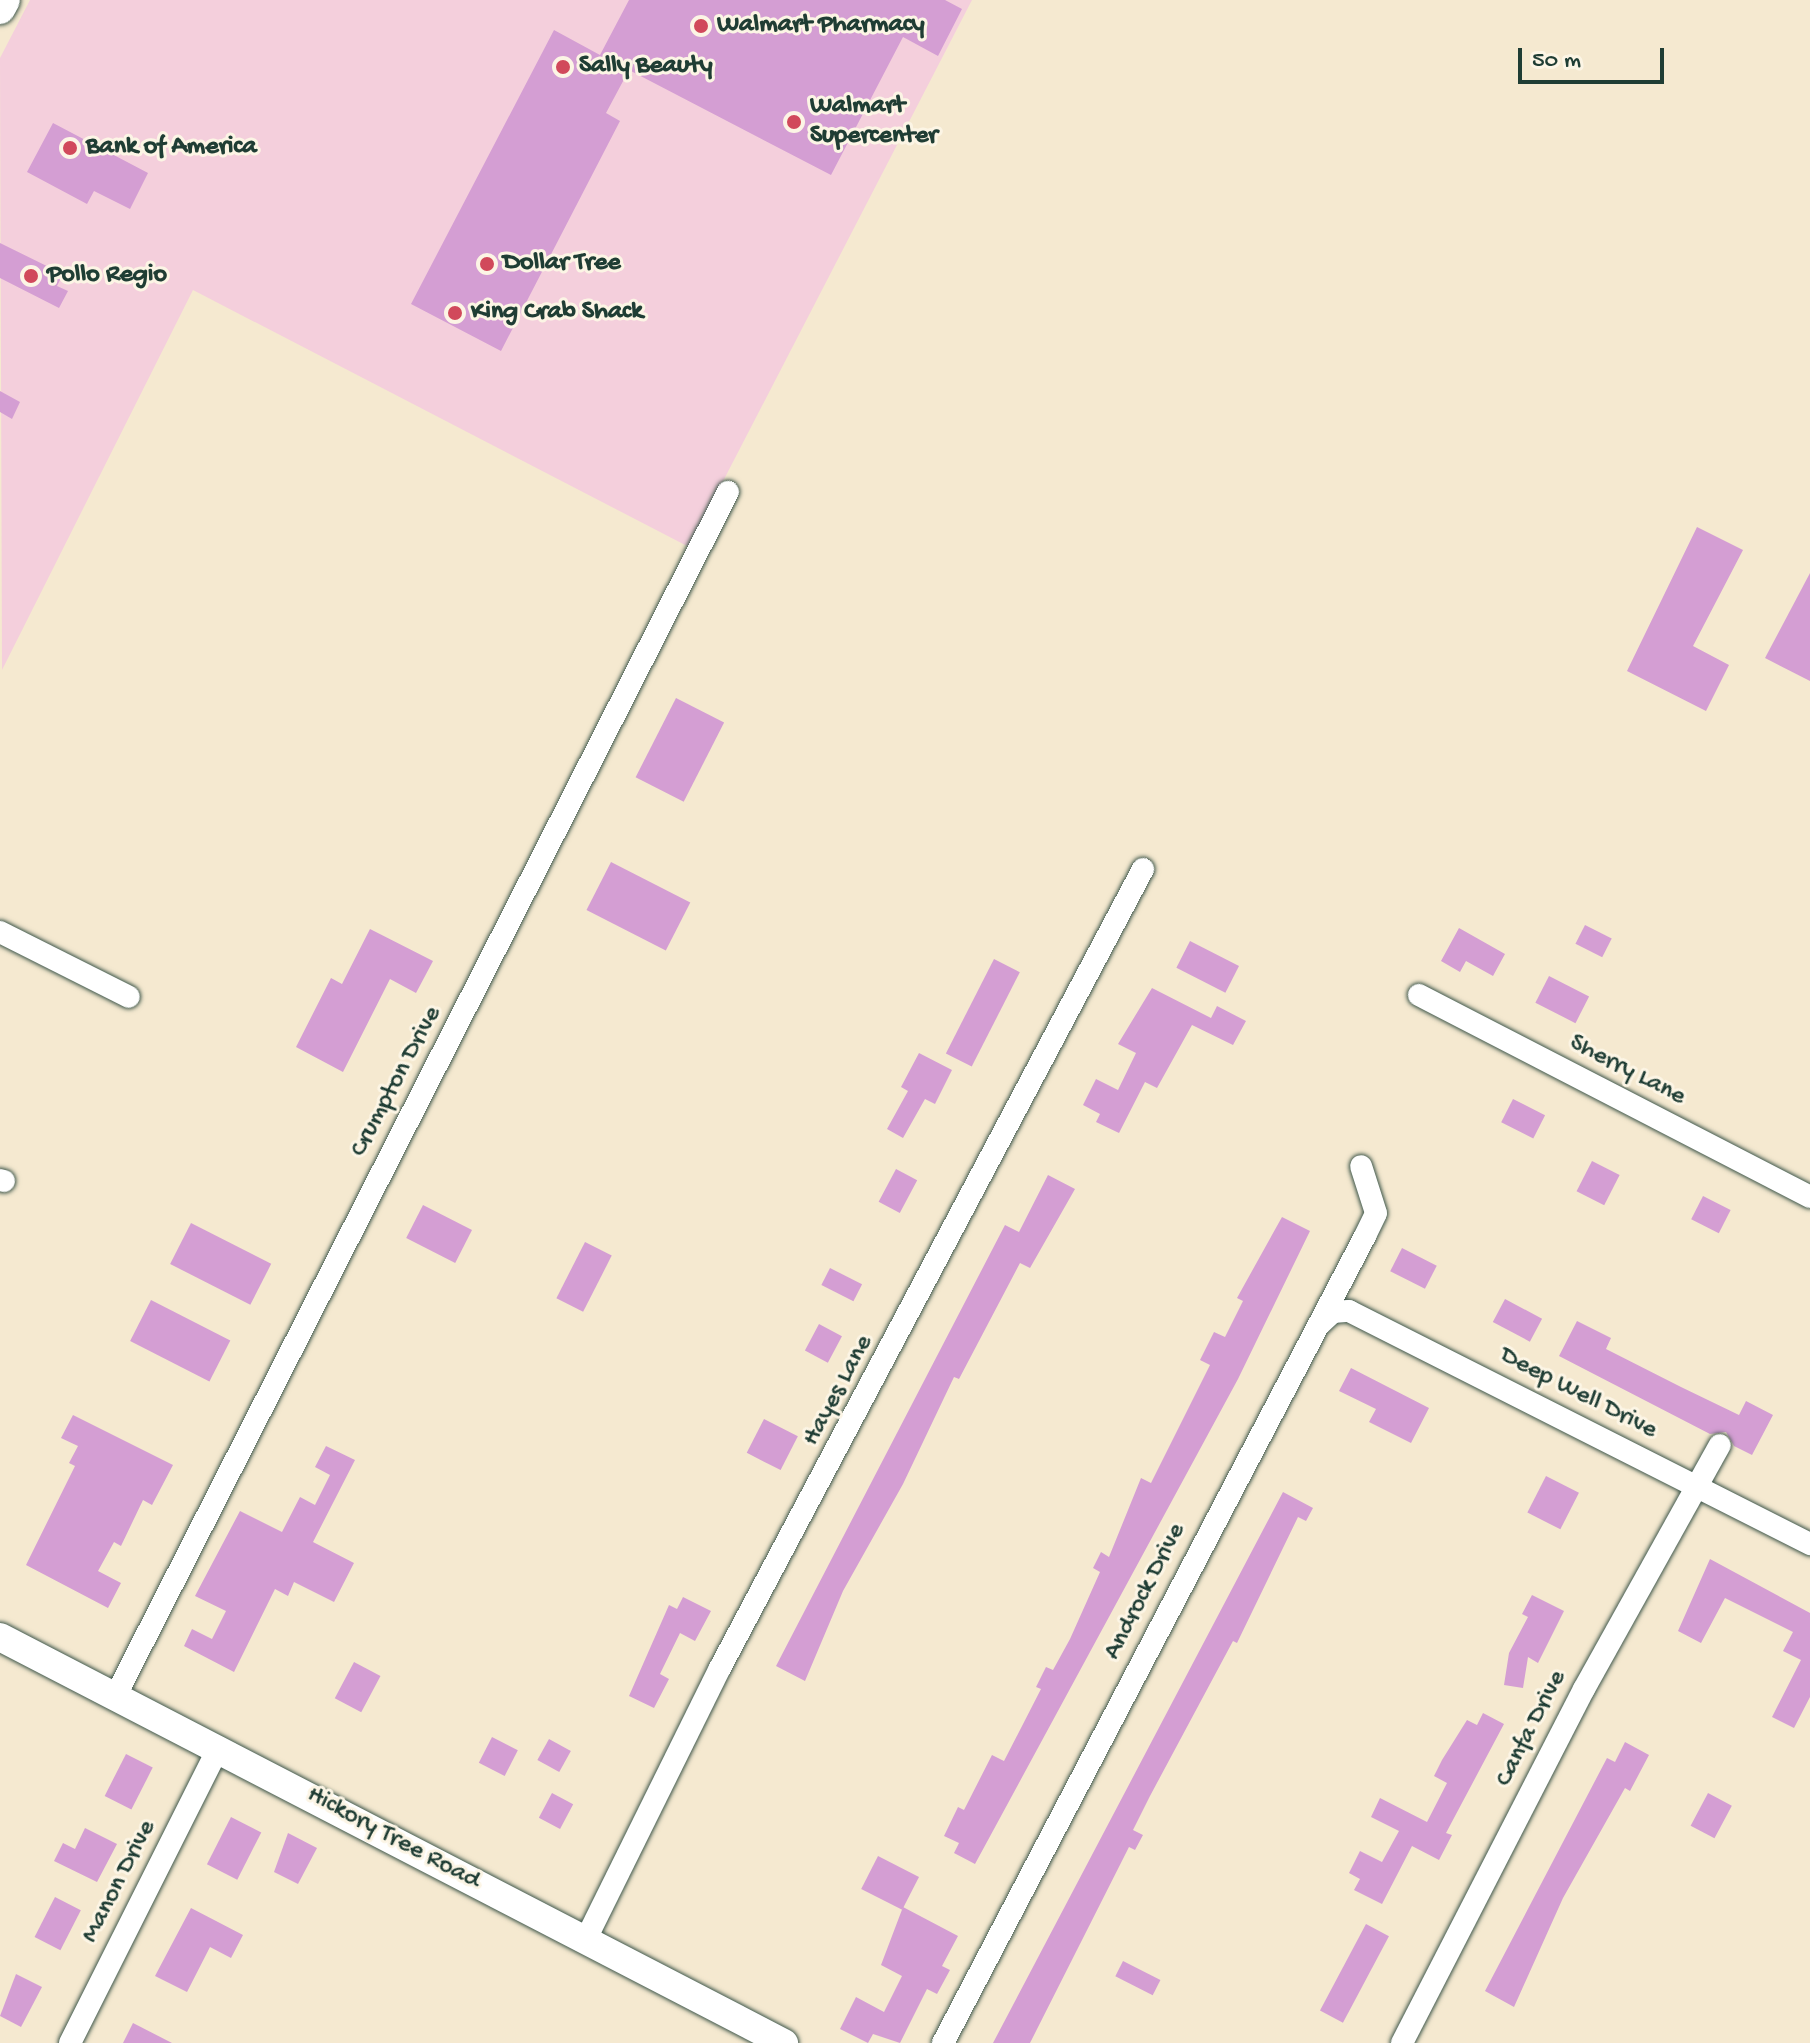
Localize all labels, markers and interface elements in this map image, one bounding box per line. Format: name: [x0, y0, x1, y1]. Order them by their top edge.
place label: Walmart Pharmacy: [717, 10, 925, 42]
marker: Walmart Pharmacy: [692, 17, 710, 35]
scale bar: [1522, 32, 1668, 82]
text: 50 m: [1532, 47, 1581, 76]
place label: Sally Beauty: [579, 51, 713, 83]
marker: Sally Beauty: [554, 58, 572, 76]
place label: Walmart Supercenter: [810, 91, 938, 152]
marker: Walmart Supercenter: [785, 113, 803, 131]
place label: Bank of America: [86, 132, 257, 164]
marker: Bank of America: [61, 139, 79, 157]
place label: Dollar Tree: [503, 248, 621, 280]
marker: Dollar Tree: [478, 255, 496, 273]
place label: Pollo Regio: [47, 260, 167, 292]
marker: Pollo Regio: [22, 267, 40, 285]
place label: King Crab Shack: [471, 297, 643, 329]
marker: King Crab Shack: [446, 304, 464, 322]
street label: Crumpton Drive: [344, 1001, 450, 1163]
street label: Sherry Lane: [1564, 1028, 1690, 1114]
street label: Hayes Lane: [797, 1330, 881, 1452]
street label: Deep Well Drive: [1494, 1341, 1662, 1447]
street label: Androck Drive: [1098, 1519, 1194, 1665]
street label: Canfa Drive: [1489, 1666, 1575, 1792]
street label: Hickory Tree Road: [301, 1780, 485, 1898]
street label: Manon Drive: [76, 1815, 164, 1949]

